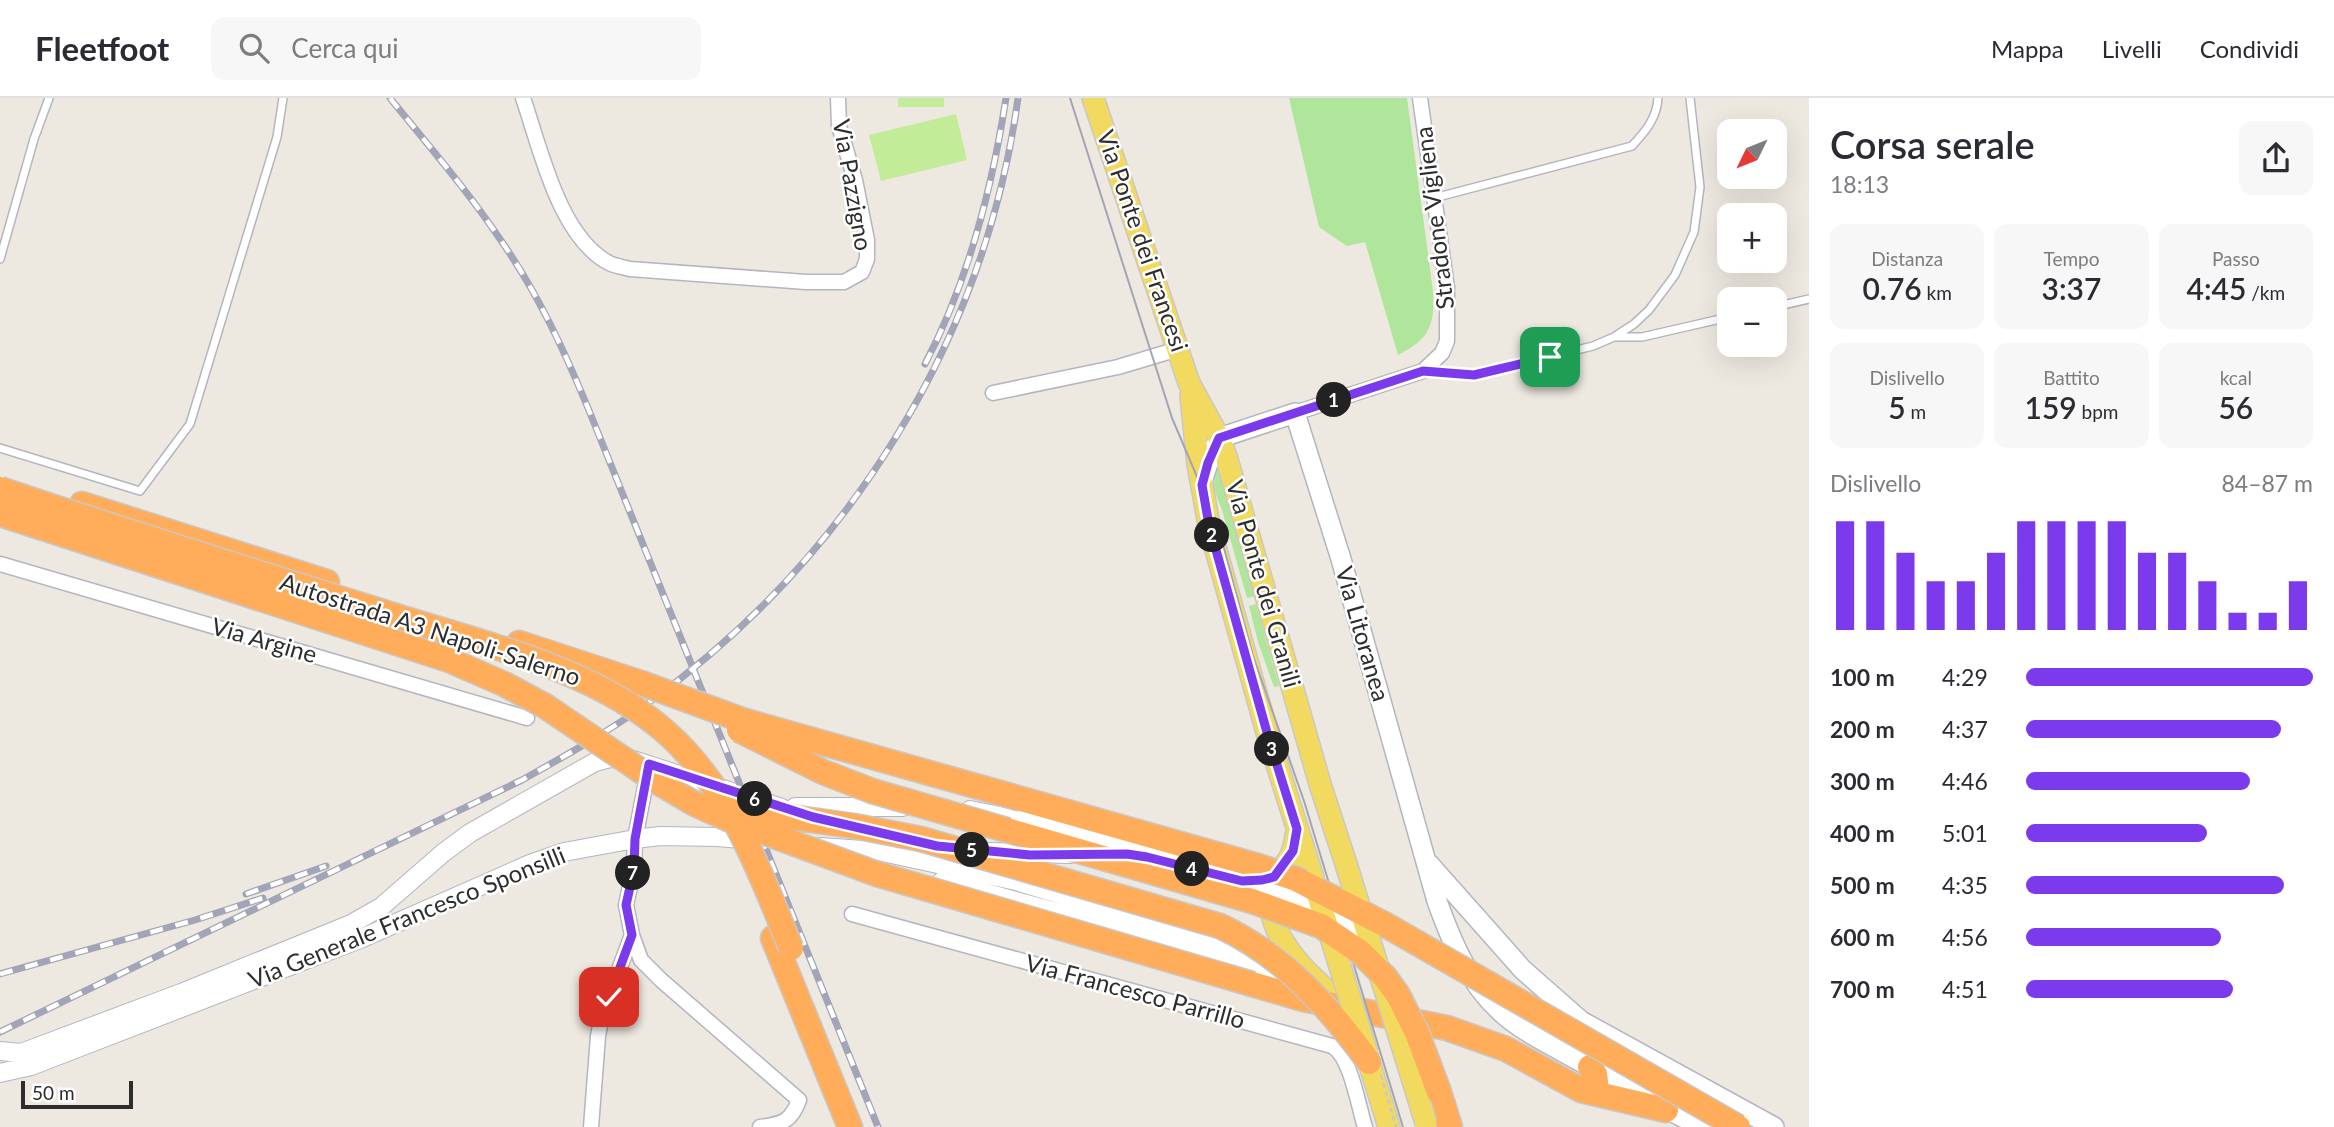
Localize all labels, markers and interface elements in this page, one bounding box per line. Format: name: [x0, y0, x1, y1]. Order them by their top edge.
search box: [211, 17, 701, 80]
text: Fleetfoot: [35, 28, 169, 68]
icon: search: [235, 29, 273, 67]
text: Cerca qui: [291, 32, 398, 64]
text: Mappa: [1991, 34, 2064, 63]
text: Livelli: [2102, 34, 2162, 63]
text: Condividi: [2200, 34, 2299, 63]
street label: Via Pazzigno: [828, 117, 879, 253]
north arrow: [1717, 119, 1787, 189]
map controls: [1717, 119, 1787, 357]
text: Corsa serale: [1830, 121, 2035, 167]
button: share: [2239, 121, 2313, 195]
street label: Stradone Vigliena: [1408, 125, 1459, 311]
street label: Via Ponte dei Francesi: [1092, 126, 1195, 355]
text: 18:13: [1830, 170, 1889, 198]
button: +: [1717, 203, 1787, 273]
text: Distanza: [1871, 247, 1943, 270]
text: Tempo: [2044, 247, 2099, 270]
text: Passo: [2212, 247, 2260, 270]
text: 0.76: [1862, 270, 1922, 306]
text: 3:37: [2042, 270, 2101, 306]
text: 4:45: [2187, 270, 2246, 306]
text: km: [1922, 281, 1952, 304]
text: /km: [2246, 281, 2285, 304]
button: −: [1717, 287, 1787, 357]
pin: [1520, 327, 1580, 387]
icon: arrive: [1531, 338, 1569, 376]
text: Dislivello: [1869, 366, 1945, 389]
text: Battito: [2043, 366, 2100, 389]
text: kcal: [2220, 366, 2252, 389]
pin: 1: [1316, 382, 1352, 418]
text: 1: [1328, 388, 1339, 411]
text: 5: [1888, 389, 1906, 425]
text: 159: [2025, 389, 2077, 425]
text: 56: [2218, 389, 2253, 425]
text: m: [1906, 400, 1926, 423]
text: bpm: [2077, 400, 2118, 423]
text: Dislivello: [1830, 469, 1921, 497]
text: 84–87 m: [2221, 469, 2313, 497]
street label: Via Ponte dei Granili: [1221, 477, 1308, 691]
pin: 2: [1194, 518, 1230, 552]
text: 2: [1206, 523, 1217, 546]
street label: Via Litoranea: [1330, 563, 1397, 704]
street label: Autostrada A3 Napoli-Salerno: [277, 566, 584, 691]
street label: Via Argine: [208, 611, 320, 668]
text: 100 m: [1830, 663, 1895, 691]
text: 4:29: [1942, 663, 1988, 691]
text: 200 m: [1830, 715, 1895, 743]
text: 4:37: [1942, 715, 1988, 743]
pin: 3: [1254, 732, 1290, 766]
text: 3: [1266, 737, 1277, 760]
text: 300 m: [1830, 767, 1895, 795]
text: 4:46: [1942, 767, 1988, 795]
pin: 6: [738, 782, 772, 816]
text: 6: [749, 787, 760, 810]
text: 400 m: [1830, 819, 1895, 847]
text: 5:01: [1942, 819, 1988, 847]
pin: 5: [954, 832, 990, 868]
text: 5: [966, 838, 977, 861]
street label: Via Generale Francesco Sponsilli: [244, 840, 569, 994]
pin: 4: [1174, 852, 1210, 886]
pin: 7: [616, 856, 650, 890]
text: 4: [1186, 857, 1197, 880]
text: 7: [627, 861, 638, 884]
text: 500 m: [1830, 871, 1895, 899]
text: 4:35: [1942, 871, 1988, 899]
text: 600 m: [1830, 923, 1895, 951]
text: 4:56: [1942, 923, 1988, 951]
street label: Via Francesco Parrillo: [1023, 947, 1248, 1034]
pin: [579, 967, 639, 1027]
text: 700 m: [1830, 975, 1895, 1003]
text: 4:51: [1942, 975, 1988, 1003]
icon: check: [590, 978, 628, 1016]
scale bar: [21, 1078, 133, 1110]
text: 50 m: [32, 1081, 75, 1104]

